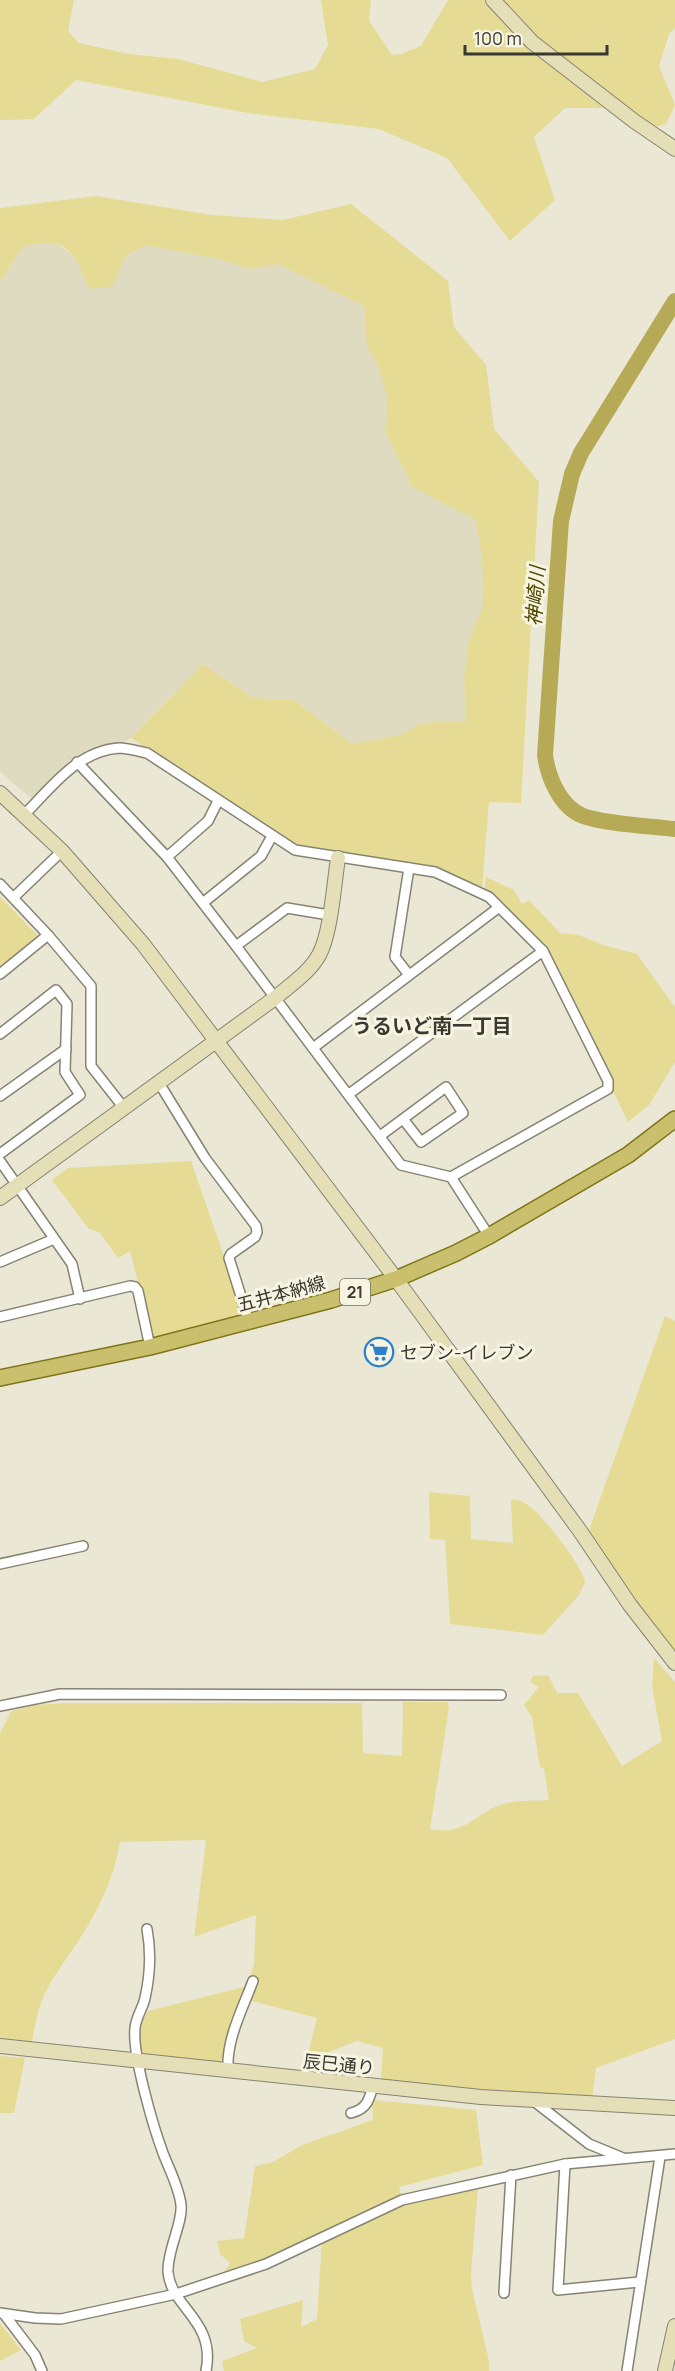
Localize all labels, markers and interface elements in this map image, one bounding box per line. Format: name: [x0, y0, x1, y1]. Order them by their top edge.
scale bar: [465, 18, 608, 56]
text: 100 m: [474, 26, 522, 50]
water label: 神崎川: [519, 563, 551, 627]
district label: うるいど南一丁目: [352, 1012, 512, 1039]
street label: 五井本納線: [234, 1270, 328, 1316]
road number: 21: [340, 1279, 370, 1305]
supermarket icon: セブン-イレブン: [363, 1336, 395, 1368]
place label: セブン-イレブン: [400, 1340, 534, 1364]
street label: 辰巳通り: [302, 2048, 376, 2080]

